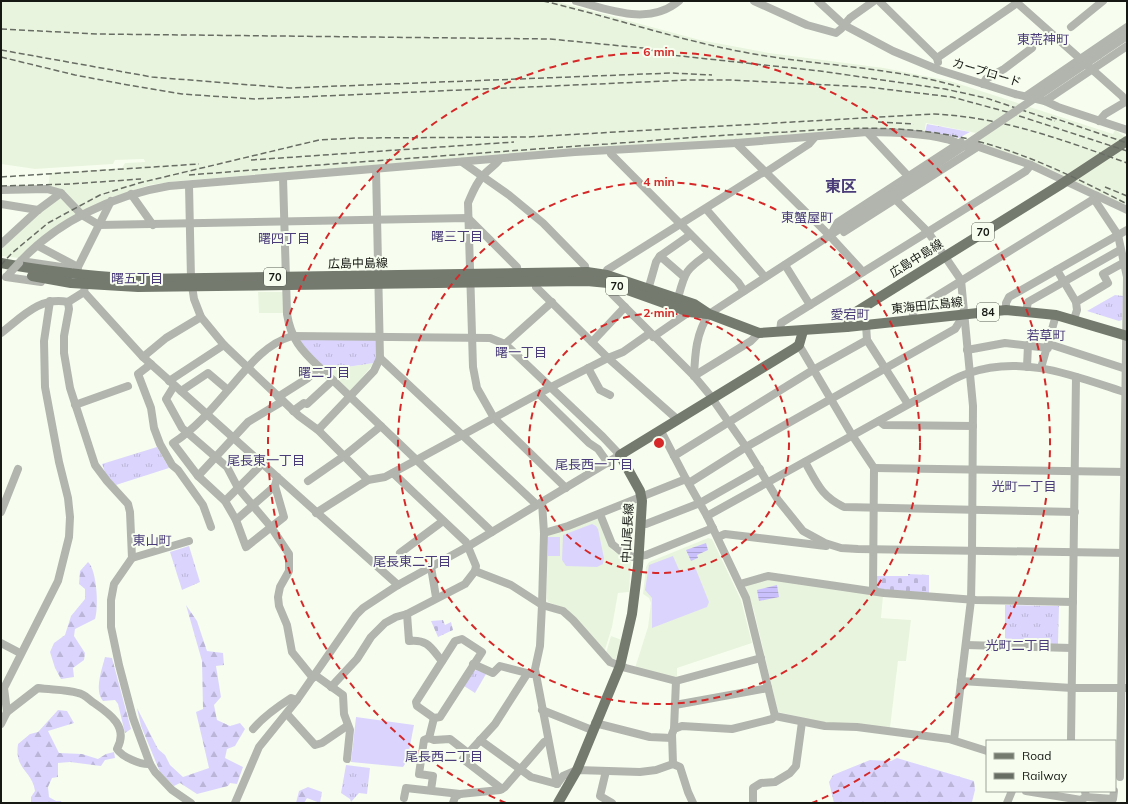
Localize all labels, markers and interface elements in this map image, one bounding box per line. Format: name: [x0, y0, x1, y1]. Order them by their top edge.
district label: 東荒神町: [1017, 31, 1069, 47]
text: 6 min: [643, 44, 675, 59]
street label: カープロード: [951, 54, 1023, 90]
text: 4 min: [643, 174, 675, 189]
district label: 東区: [825, 176, 857, 196]
district label: 東蟹屋町: [781, 209, 833, 225]
road number: 70: [972, 223, 994, 241]
district label: 曙三丁目: [431, 228, 483, 244]
district label: 曙四丁目: [258, 230, 310, 246]
street label: 広島中島線: [887, 236, 945, 280]
street label: 広島中島線: [328, 255, 388, 271]
road number: 70: [264, 268, 286, 286]
district label: 曙五丁目: [111, 270, 163, 286]
road number: 70: [606, 277, 628, 295]
street label: 東海田広島線: [890, 294, 964, 316]
road number: 84: [977, 303, 999, 321]
text: 2 min: [643, 305, 675, 320]
district label: 愛宕町: [830, 306, 870, 322]
district label: 若草町: [1026, 327, 1066, 343]
district label: 曙一丁目: [495, 344, 547, 360]
district label: 曙二丁目: [298, 364, 350, 380]
centre of rings: [652, 436, 666, 450]
district label: 尾長東一丁目: [227, 452, 305, 468]
district label: 尾長西一丁目: [555, 456, 633, 472]
district label: 光町一丁目: [991, 478, 1057, 494]
street label: 中山尾長線: [618, 503, 636, 563]
district label: 東山町: [132, 532, 172, 548]
district label: 尾長東二丁目: [373, 553, 451, 569]
district label: 光町二丁目: [985, 637, 1051, 653]
legend: [986, 740, 1116, 792]
district label: 尾長西二丁目: [405, 748, 483, 764]
text: Road: [1022, 748, 1051, 763]
text: Railway: [1022, 768, 1068, 783]

